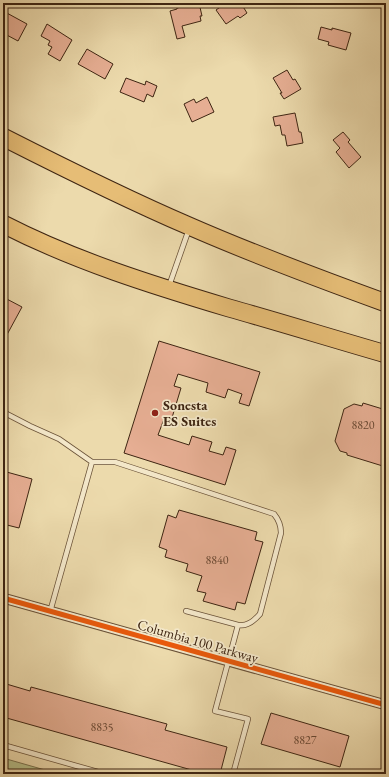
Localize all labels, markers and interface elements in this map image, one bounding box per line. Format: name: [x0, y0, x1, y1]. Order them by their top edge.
place label: Sonesta ES Suites: [163, 396, 216, 430]
marker: Sonesta ES Suites: [150, 408, 160, 418]
house number: 8820: [351, 417, 375, 433]
house number: 8840: [205, 552, 229, 568]
street label: Columbia 100 Parkway: [135, 615, 261, 667]
house number: 8835: [90, 719, 114, 735]
house number: 8827: [293, 732, 317, 748]

